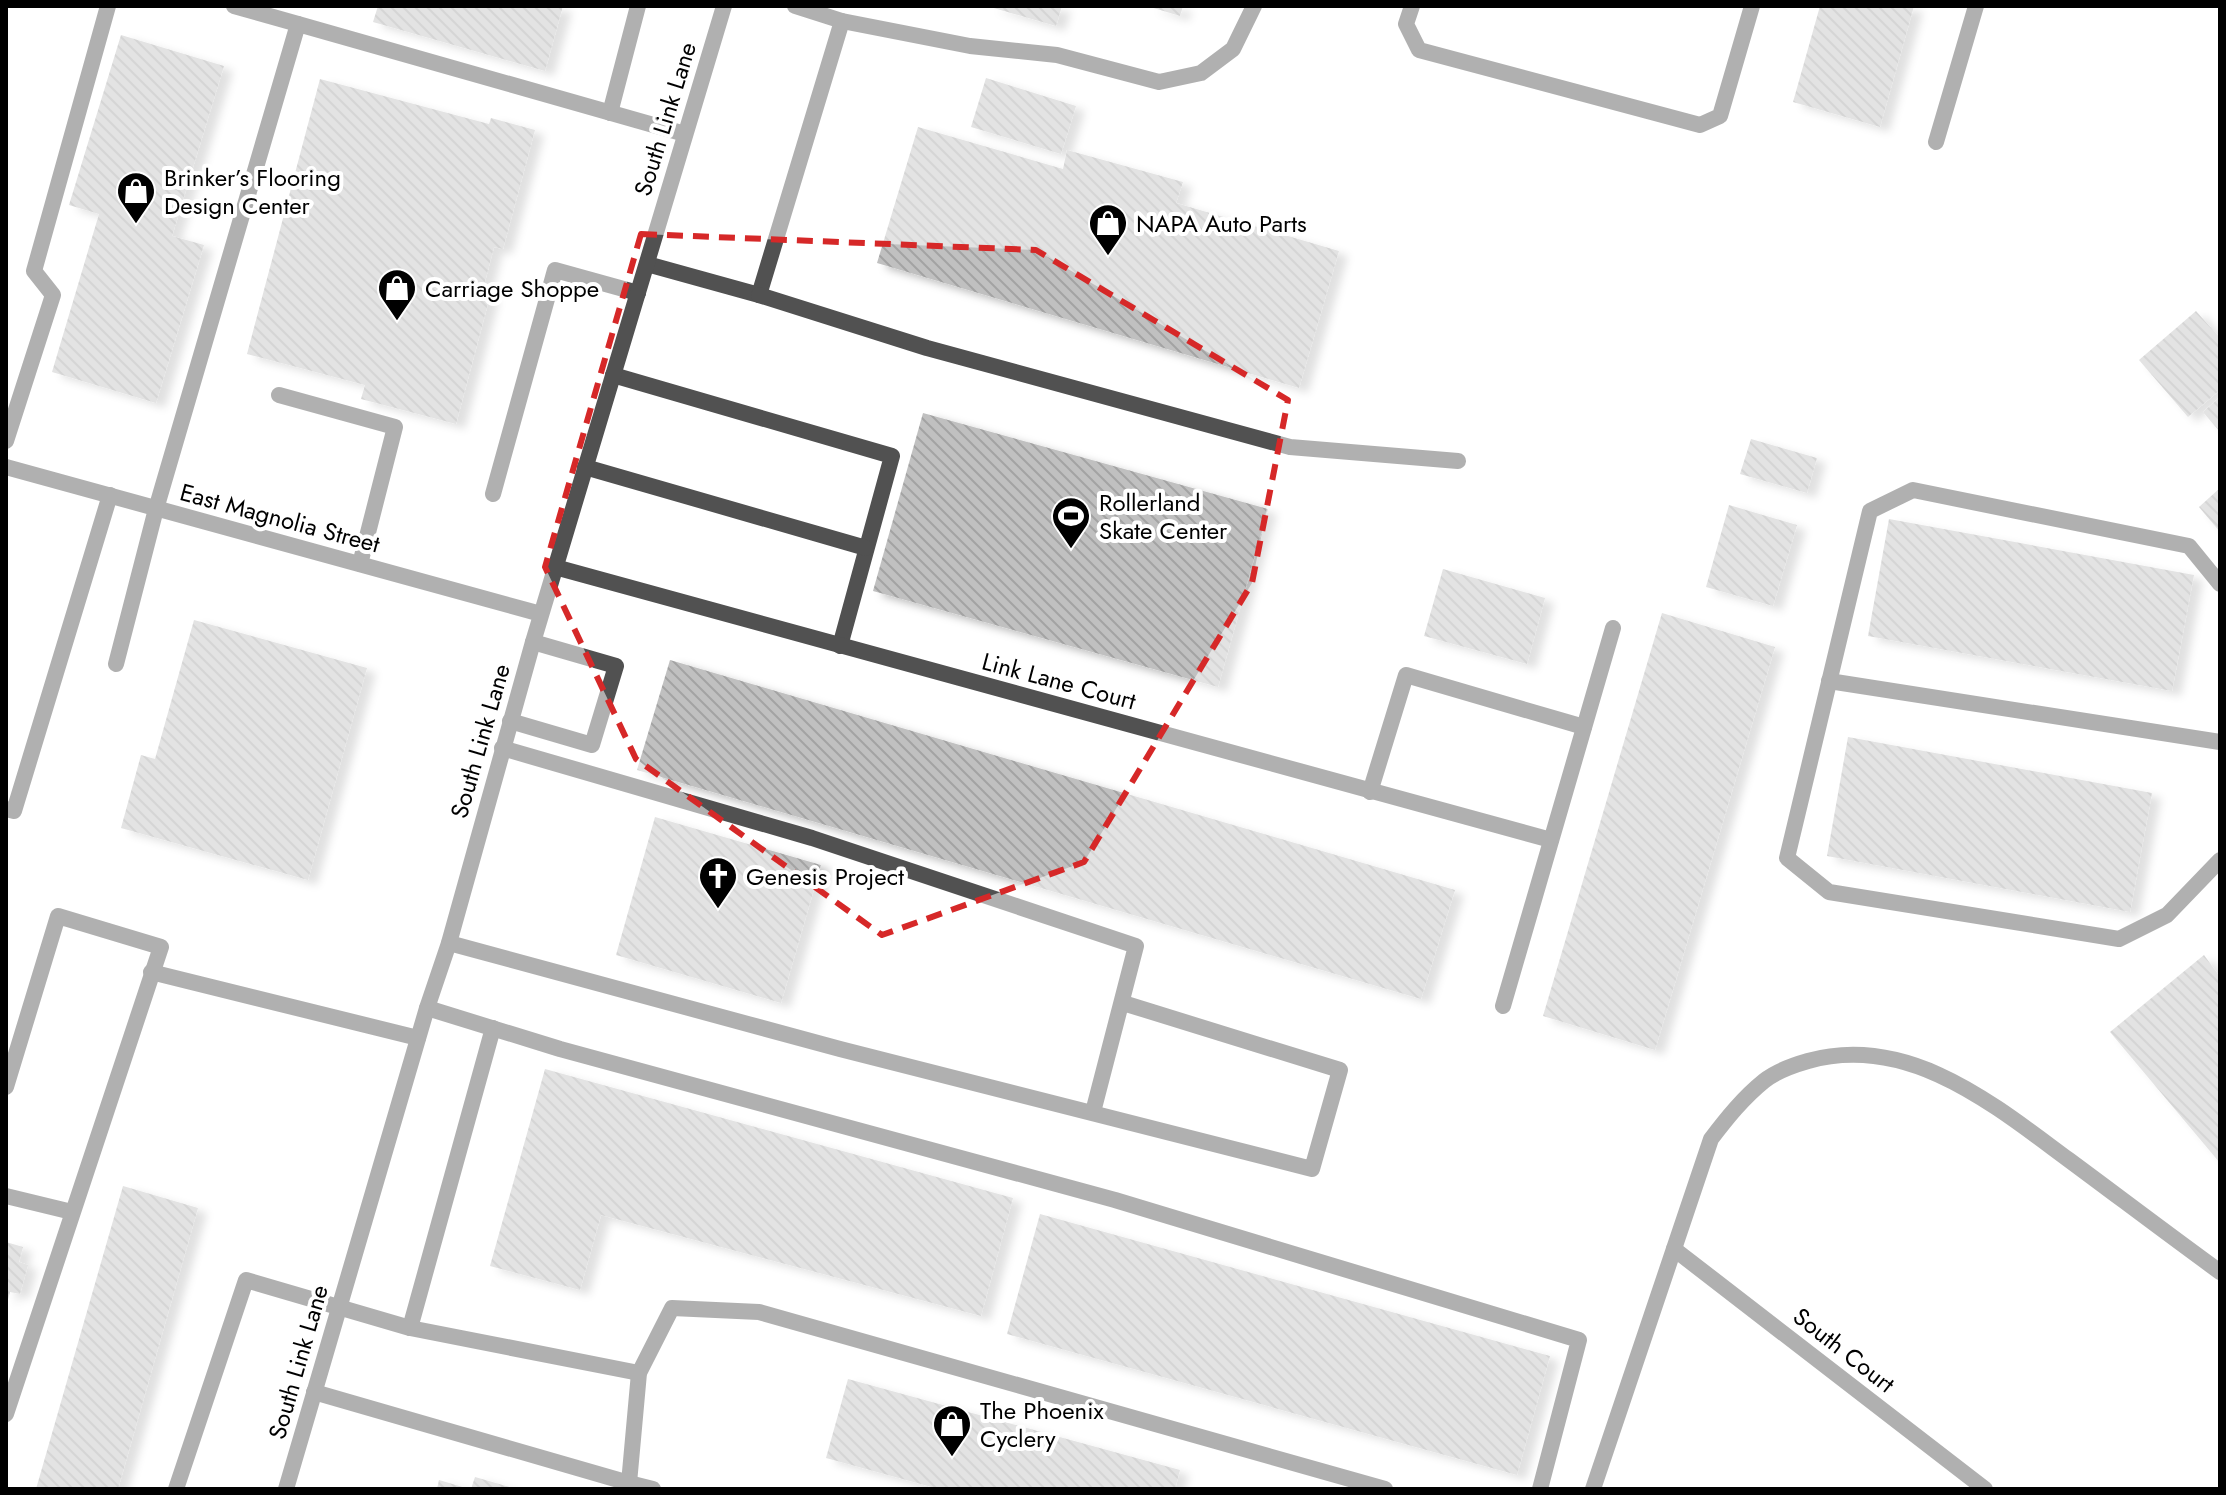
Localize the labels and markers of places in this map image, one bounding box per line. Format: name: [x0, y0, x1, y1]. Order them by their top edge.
place label: Brinker’s Flooring Design Center: [164, 160, 341, 223]
shop icon: Brinker’s Flooring Design Center: [115, 170, 157, 225]
shop icon: NAPA Auto Parts: [1087, 202, 1129, 257]
place label: NAPA Auto Parts: [1136, 206, 1307, 241]
shop icon: Carriage Shoppe: [376, 267, 418, 322]
place label: Carriage Shoppe: [425, 271, 599, 306]
place label: Rollerland Skate Center: [1099, 485, 1228, 548]
sports icon: Rollerland Skate Center: [1050, 495, 1092, 550]
church icon: Genesis Project: [697, 855, 739, 910]
place label: Genesis Project: [746, 859, 904, 894]
place label: The Phoenix Cyclery: [980, 1393, 1104, 1456]
shop icon: The Phoenix Cyclery: [931, 1403, 973, 1458]

